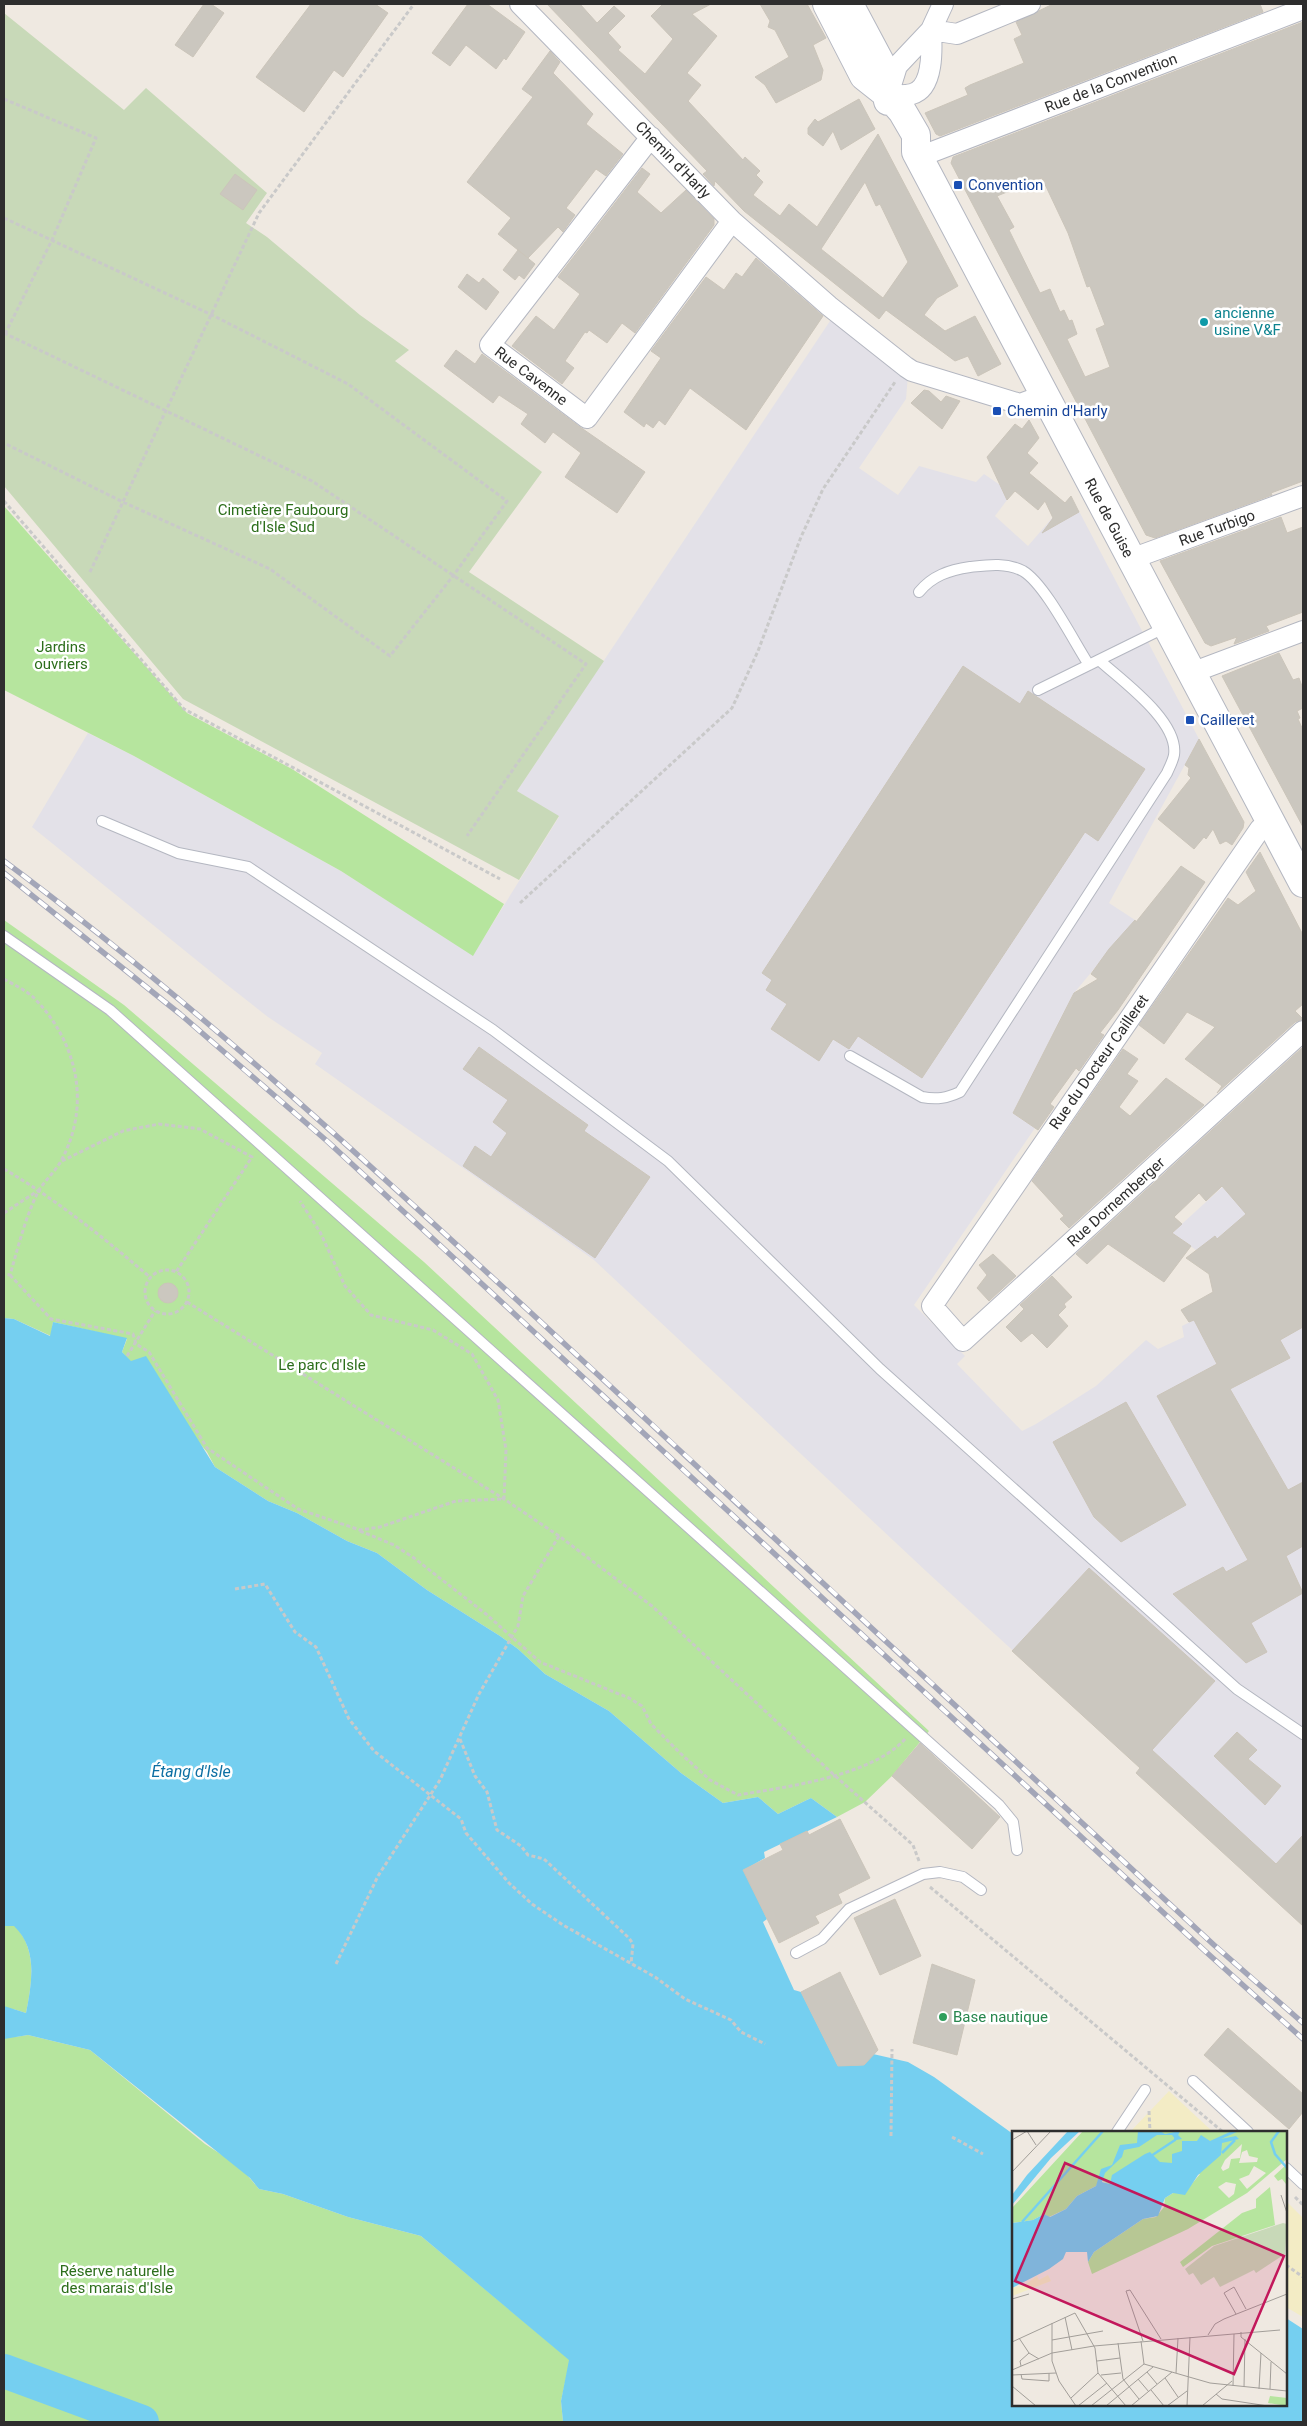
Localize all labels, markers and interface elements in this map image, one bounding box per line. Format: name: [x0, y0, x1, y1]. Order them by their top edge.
street label: Rue de la Convention: [1042, 49, 1180, 117]
street label: Chemin d'Harly: [632, 118, 714, 202]
place label: Convention: [968, 176, 1043, 194]
marker: Convention: [952, 179, 964, 191]
place label: ancienne usine V&F: [1214, 304, 1281, 339]
marker: ancienne usine V&F: [1198, 316, 1210, 328]
street label: Rue Cavenne: [491, 343, 571, 409]
place label: Chemin d'Harly: [1007, 402, 1108, 420]
marker: Chemin d'Harly: [991, 405, 1003, 417]
street label: Rue de Guise: [1081, 475, 1137, 561]
park label: Cimetière Faubourg d'Isle Sud: [218, 501, 348, 536]
street label: Rue Turbigo: [1177, 506, 1257, 550]
park label: Jardins ouvriers: [34, 638, 88, 673]
place label: Cailleret: [1200, 711, 1255, 729]
marker: Cailleret: [1184, 714, 1196, 726]
street label: Rue du Docteur Cailleret: [1046, 991, 1152, 1133]
street label: Rue Dornemberger: [1064, 1154, 1168, 1250]
park label: Le parc d'Isle: [278, 1356, 366, 1374]
water label: Étang d'Isle: [151, 1762, 231, 1781]
place label: Base nautique: [953, 2008, 1048, 2026]
marker: Base nautique: [937, 2011, 949, 2023]
inset map: [1012, 2131, 1287, 2406]
park label: Réserve naturelle des marais d'Isle: [60, 2262, 174, 2297]

